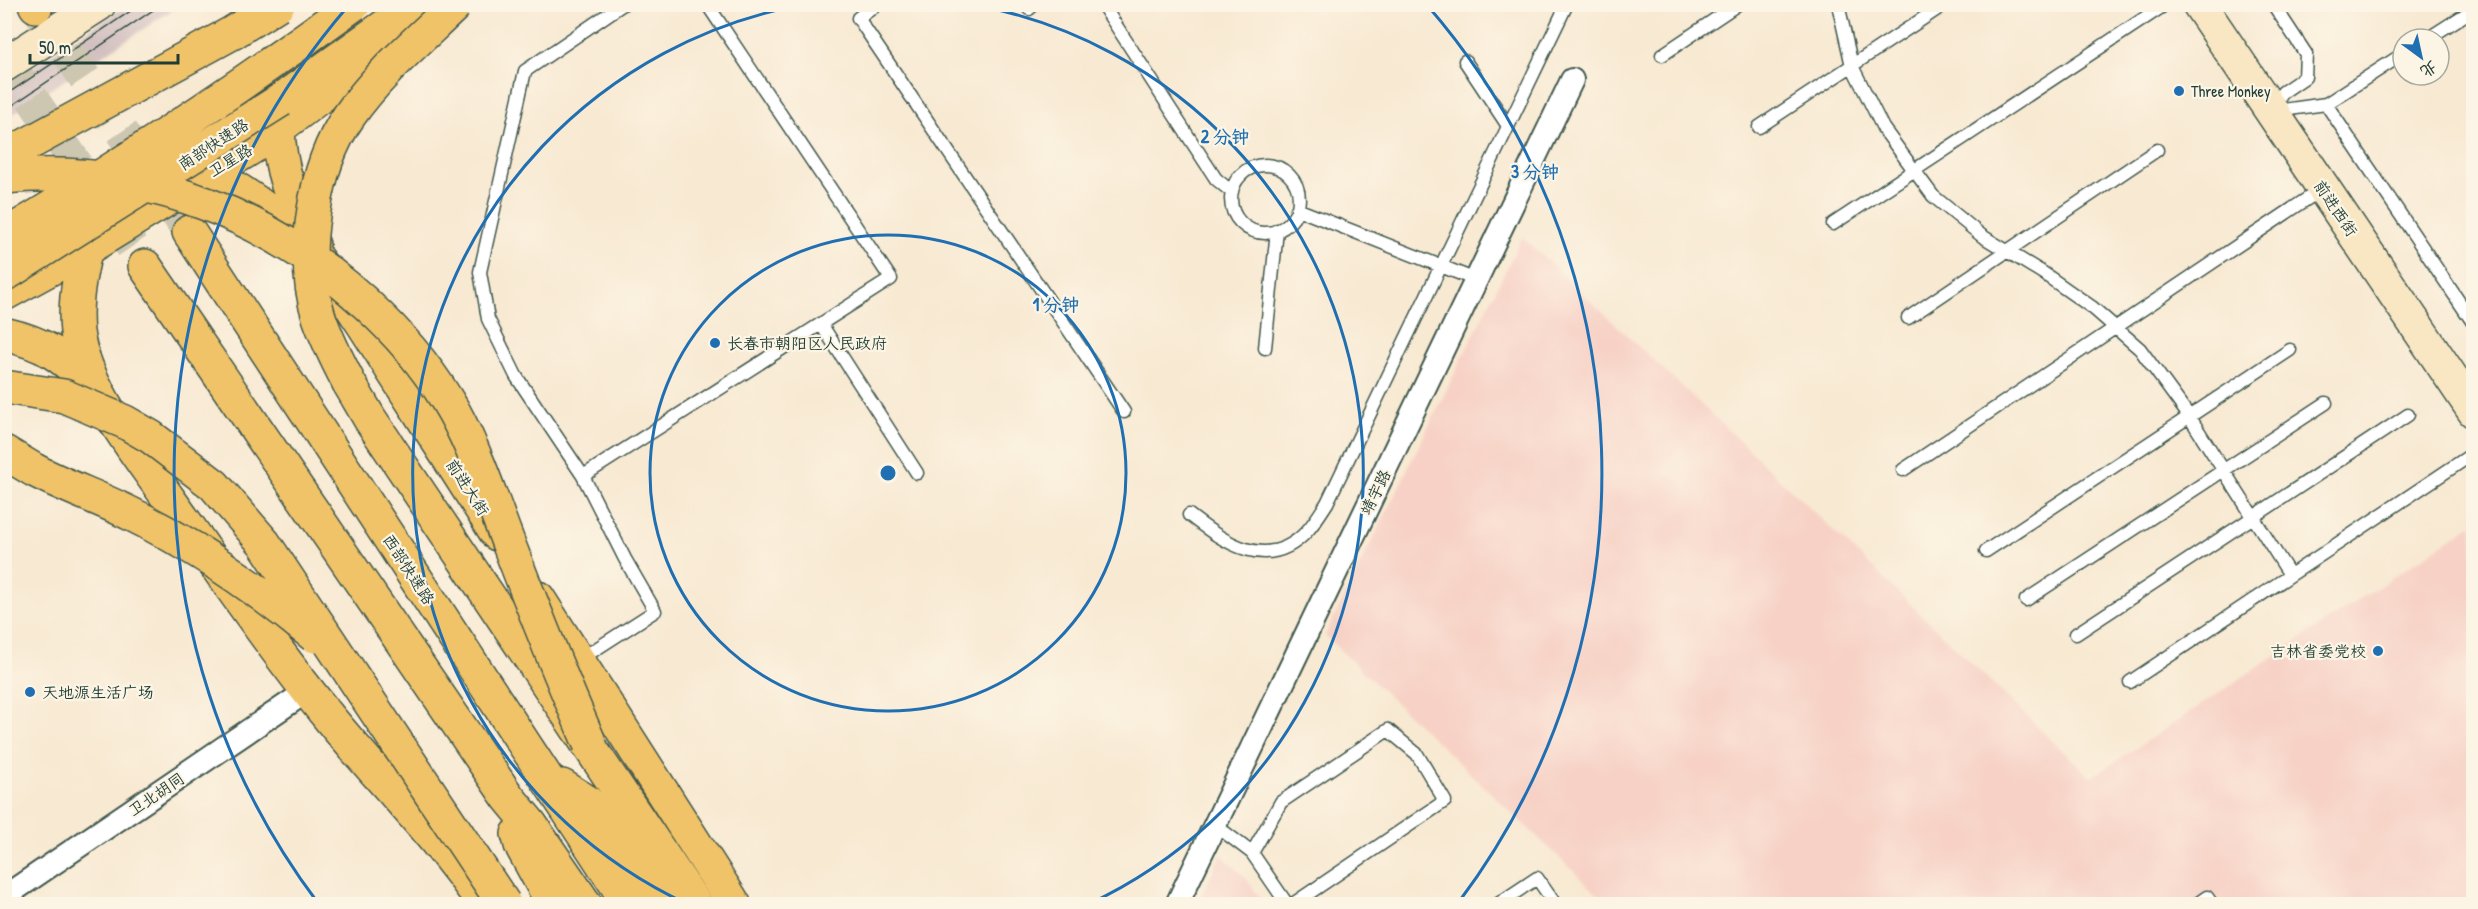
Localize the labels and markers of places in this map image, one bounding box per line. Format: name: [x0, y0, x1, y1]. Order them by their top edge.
place label: Three Monkey: [2191, 80, 2271, 102]
marker: Three Monkey: [2172, 84, 2186, 98]
place label: 长春市朝阳区人民政府: [727, 332, 887, 354]
marker: 长春市朝阳区人民政府: [708, 336, 722, 350]
centre of rings: [878, 463, 898, 483]
place label: 吉林省委党校: [2270, 640, 2366, 662]
marker: 吉林省委党校: [2371, 644, 2385, 658]
place label: 天地源生活广场: [42, 681, 154, 703]
marker: 天地源生活广场: [23, 685, 37, 699]

